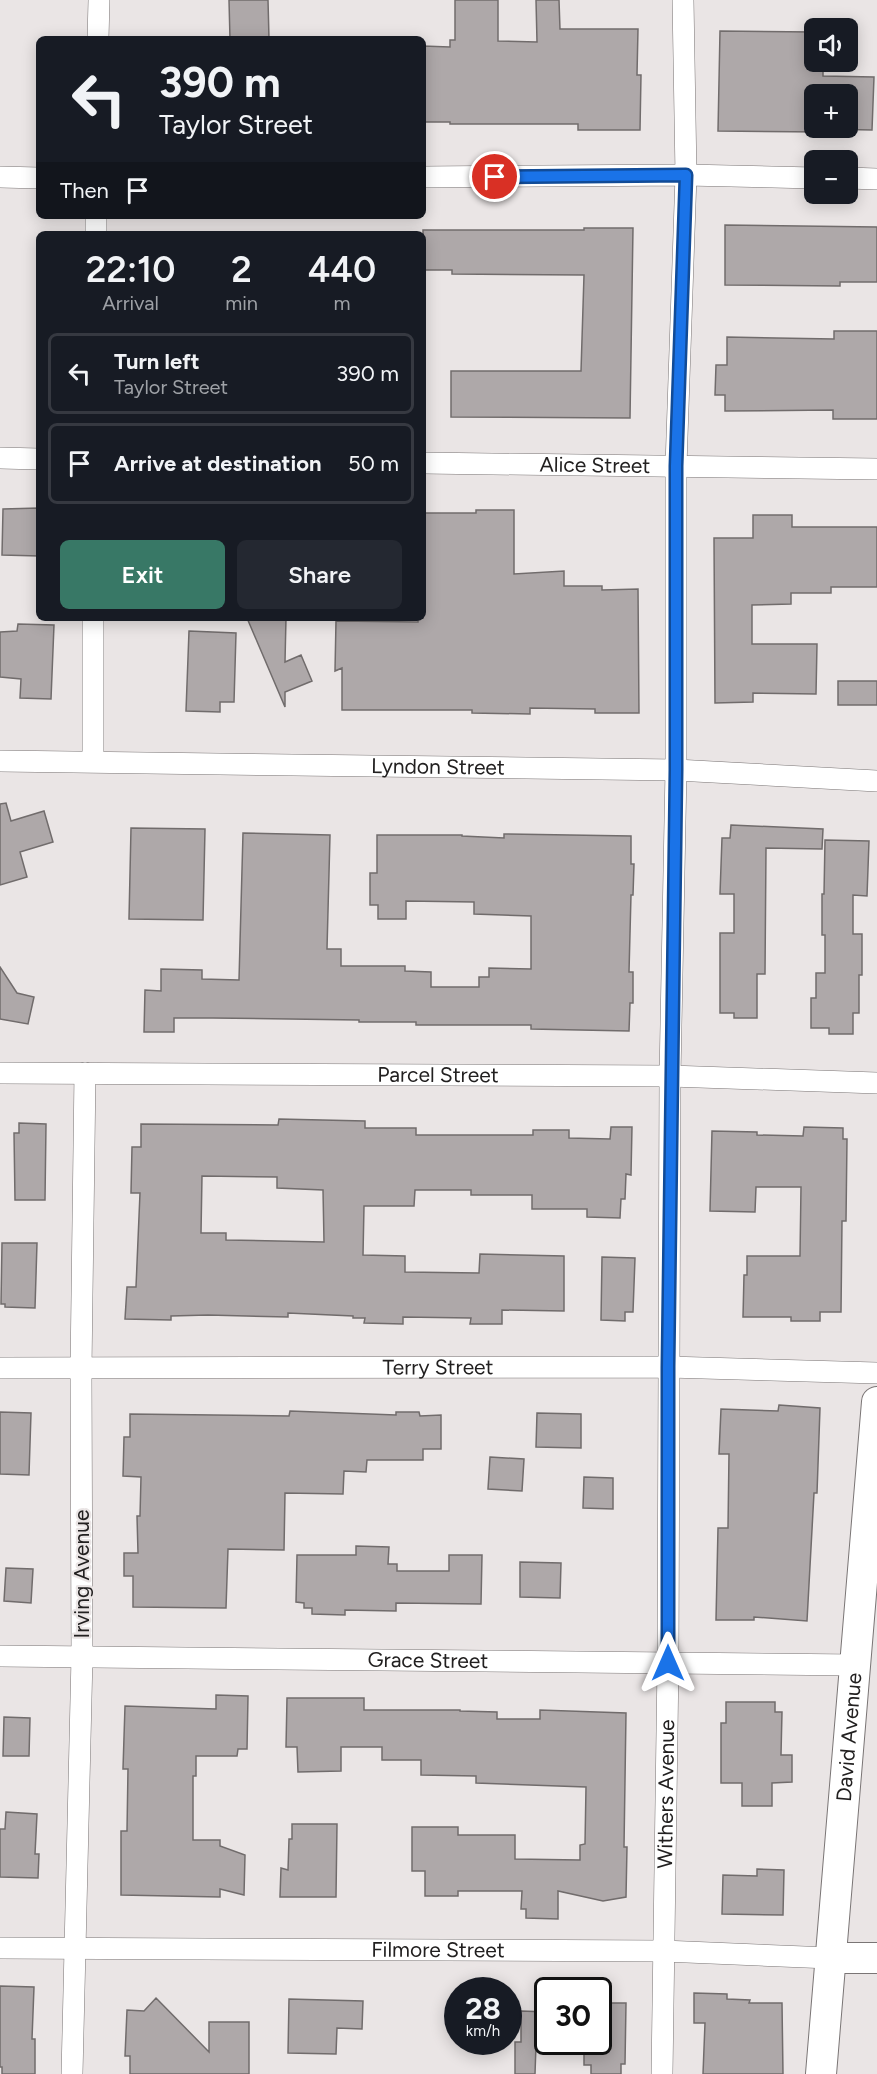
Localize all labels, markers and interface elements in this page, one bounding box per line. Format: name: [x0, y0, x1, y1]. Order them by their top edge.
map controls: [804, 18, 858, 204]
button: sound: [804, 18, 858, 72]
text: 390 m: [159, 57, 281, 108]
icon: left: [60, 60, 138, 138]
button: +: [804, 84, 858, 138]
text: Taylor Street: [159, 108, 313, 141]
button: −: [804, 150, 858, 204]
pin: [469, 151, 520, 202]
icon: arrive: [478, 160, 511, 193]
icon: arrive: [121, 174, 154, 207]
text: Then: [60, 177, 109, 204]
text: 22:10: [86, 248, 175, 291]
text: 2: [231, 248, 252, 291]
text: 440: [308, 248, 376, 291]
text: Arrival: [102, 291, 159, 315]
text: min: [225, 291, 258, 315]
text: m: [333, 291, 350, 315]
text: Turn left: [114, 348, 200, 375]
icon: left: [63, 357, 96, 390]
text: 390 m: [336, 360, 399, 387]
text: Taylor Street: [114, 375, 228, 399]
icon: arrive: [63, 447, 96, 480]
text: Arrive at destination: [114, 450, 322, 477]
text: 50 m: [348, 450, 399, 477]
street label: Alice Street: [540, 452, 651, 478]
button: Exit: [60, 540, 225, 609]
button: Share: [237, 540, 402, 609]
street label: Lyndon Street: [371, 753, 505, 780]
street label: Parcel Street: [377, 1062, 499, 1087]
street label: Terry Street: [382, 1354, 494, 1379]
street label: Irving Avenue: [69, 1510, 94, 1638]
position arrow: [636, 1631, 700, 1695]
street label: Grace Street: [368, 1647, 489, 1673]
street label: David Avenue: [831, 1672, 866, 1803]
street label: Withers Avenue: [652, 1719, 679, 1869]
street label: Filmore Street: [371, 1937, 505, 1962]
speed limit sign: 30: [534, 1977, 612, 2055]
text: 28: [465, 1990, 501, 2027]
text: km/h: [466, 2022, 500, 2040]

